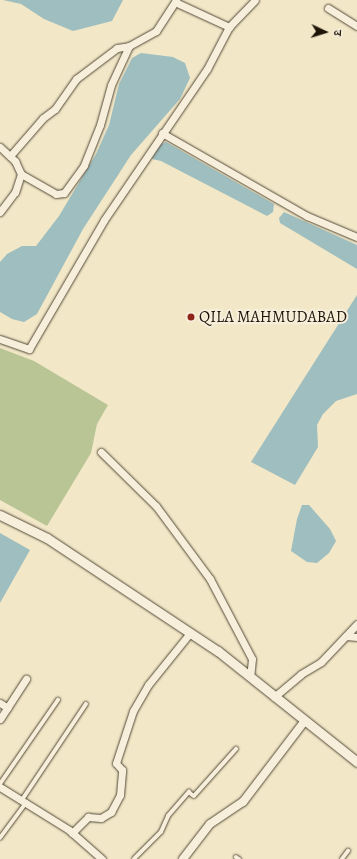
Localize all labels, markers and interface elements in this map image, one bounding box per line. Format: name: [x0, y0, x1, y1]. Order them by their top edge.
north arrow: [305, 12, 345, 52]
text: उ: [330, 30, 345, 36]
place label: QILA MAHMUDABAD: [199, 307, 347, 327]
marker: QILA MAHMUDABAD: [186, 312, 196, 322]

